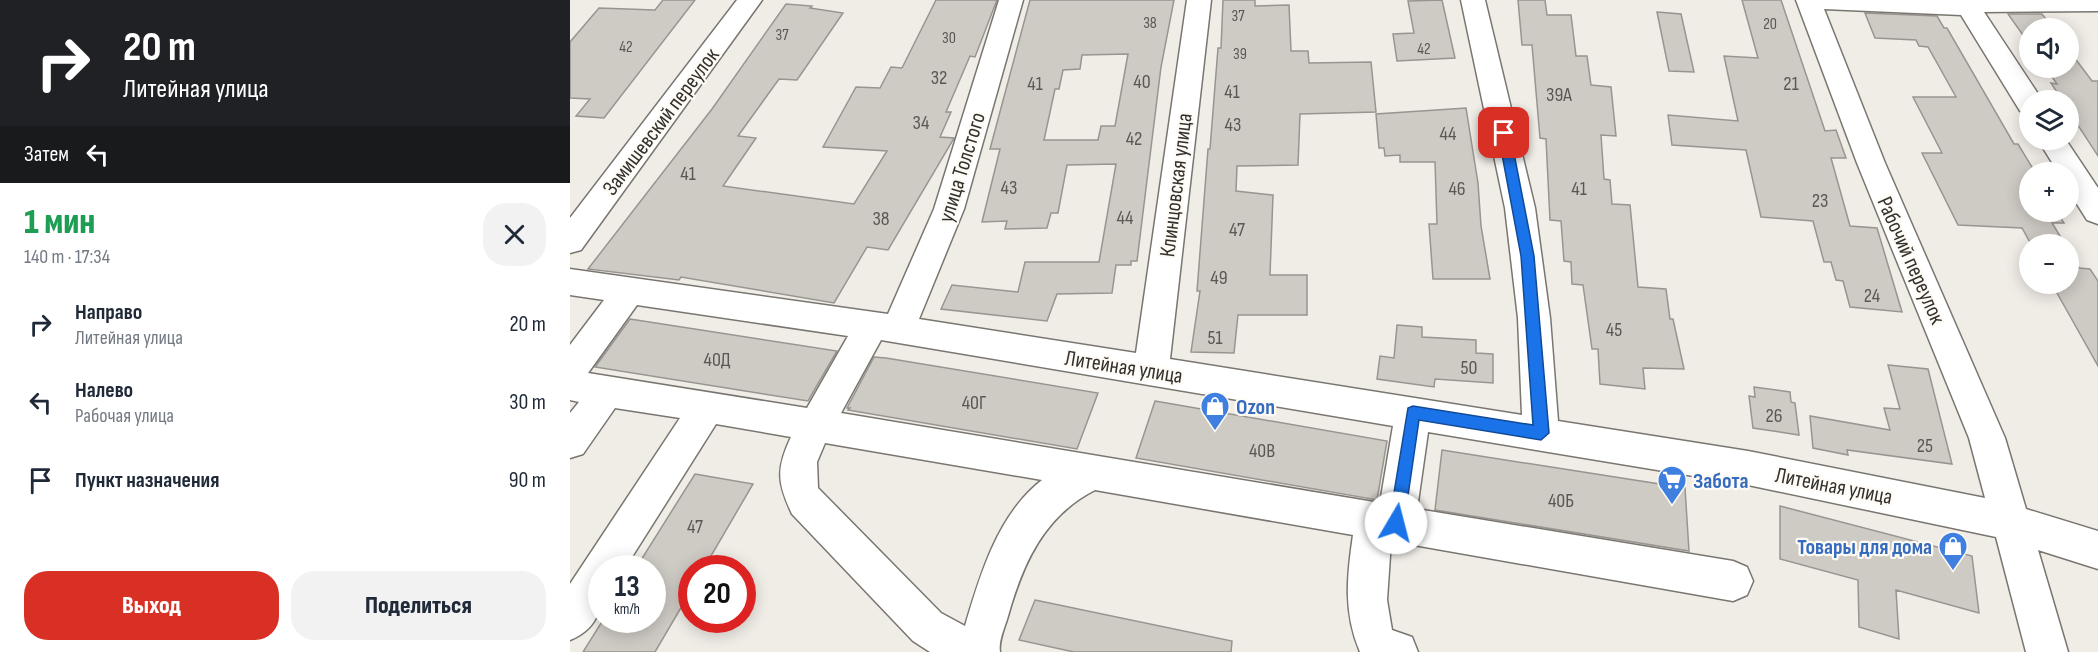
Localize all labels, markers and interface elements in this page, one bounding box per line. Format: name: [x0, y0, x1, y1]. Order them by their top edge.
house number: 37: [1231, 7, 1245, 26]
house number: 38: [1143, 14, 1157, 33]
house number: 20: [1763, 15, 1777, 34]
map controls: [2019, 18, 2079, 294]
button: sound: [2019, 18, 2079, 78]
text: 20 m: [123, 22, 196, 73]
icon: right: [24, 24, 102, 102]
house number: 37: [775, 26, 789, 45]
house number: 30: [942, 29, 956, 48]
house number: 42: [619, 38, 633, 57]
house number: 42: [1417, 40, 1431, 59]
street label: Замишевский переулок: [597, 42, 726, 201]
house number: 39: [1233, 45, 1247, 64]
house number: 32: [931, 66, 947, 90]
house number: 40: [1133, 70, 1151, 94]
house number: 41: [1027, 72, 1043, 96]
house number: 21: [1783, 72, 1799, 96]
text: Литейная улица: [123, 73, 269, 105]
house number: 41: [1224, 80, 1240, 104]
house number: 39А: [1546, 83, 1572, 107]
button: layers: [2019, 90, 2079, 150]
pin: [1478, 107, 1529, 158]
street label: улица Толстого: [933, 109, 992, 226]
house number: 34: [913, 111, 929, 135]
street label: Клинцовская улица: [1154, 112, 1199, 259]
house number: 43: [1225, 113, 1241, 137]
icon: arrive: [1487, 116, 1520, 149]
house number: 44: [1440, 122, 1456, 146]
house number: 42: [1126, 127, 1142, 151]
icon: left: [81, 138, 114, 171]
text: Затем: [24, 141, 69, 168]
house number: 41: [680, 162, 696, 186]
button: +: [2019, 162, 2079, 222]
house number: 43: [1001, 176, 1017, 200]
house number: 46: [1448, 177, 1466, 201]
house number: 41: [1571, 177, 1587, 201]
house number: 23: [1812, 189, 1828, 213]
street label: Рабочий переулок: [1871, 193, 1951, 329]
text: 1 мин: [24, 201, 95, 244]
button: close: [483, 203, 546, 266]
house number: 44: [1117, 206, 1133, 230]
house number: 38: [872, 207, 890, 231]
house number: 47: [1229, 218, 1245, 242]
button: −: [2019, 234, 2079, 294]
text: 140 m · 17:34: [24, 245, 110, 269]
house number: 49: [1210, 266, 1228, 290]
house number: 24: [1864, 284, 1880, 308]
text: Направо: [75, 299, 142, 326]
icon: right: [24, 308, 57, 341]
text: 20 m: [510, 311, 546, 338]
house number: 45: [1606, 318, 1622, 342]
text: Литейная улица: [75, 326, 183, 350]
house number: 51: [1207, 326, 1223, 350]
street label: Литейная улица: [1063, 345, 1185, 390]
house number: 40Д: [704, 348, 731, 372]
house number: 50: [1461, 356, 1477, 380]
text: Налево: [75, 377, 133, 404]
icon: left: [24, 386, 57, 419]
text: 30 m: [509, 389, 546, 416]
shop icon: Ozon: [1199, 390, 1231, 432]
house number: 40Г: [962, 391, 986, 415]
place label: Ozon: [1236, 394, 1275, 421]
text: Рабочая улица: [75, 404, 174, 428]
house number: 26: [1766, 404, 1783, 428]
house number: 25: [1917, 434, 1933, 458]
house number: 40В: [1249, 439, 1275, 463]
street label: Литейная улица: [1773, 462, 1895, 511]
icon: arrive: [24, 464, 57, 497]
supermarket icon: Забота: [1656, 464, 1688, 506]
text: Пункт назначения: [75, 467, 219, 494]
text: 90 m: [509, 467, 546, 494]
place label: Забота: [1693, 468, 1749, 495]
house number: 40Б: [1548, 489, 1574, 513]
position arrow: [1364, 491, 1428, 555]
house number: 47: [687, 515, 703, 539]
shop icon: Товары для дома: [1937, 530, 1969, 572]
place label: Товары для дома: [1797, 534, 1932, 561]
speed limit sign: 20: [678, 555, 756, 633]
text: 13: [614, 569, 640, 605]
button: Выход: [24, 571, 279, 640]
button: Поделиться: [291, 571, 546, 640]
text: km/h: [614, 600, 640, 619]

